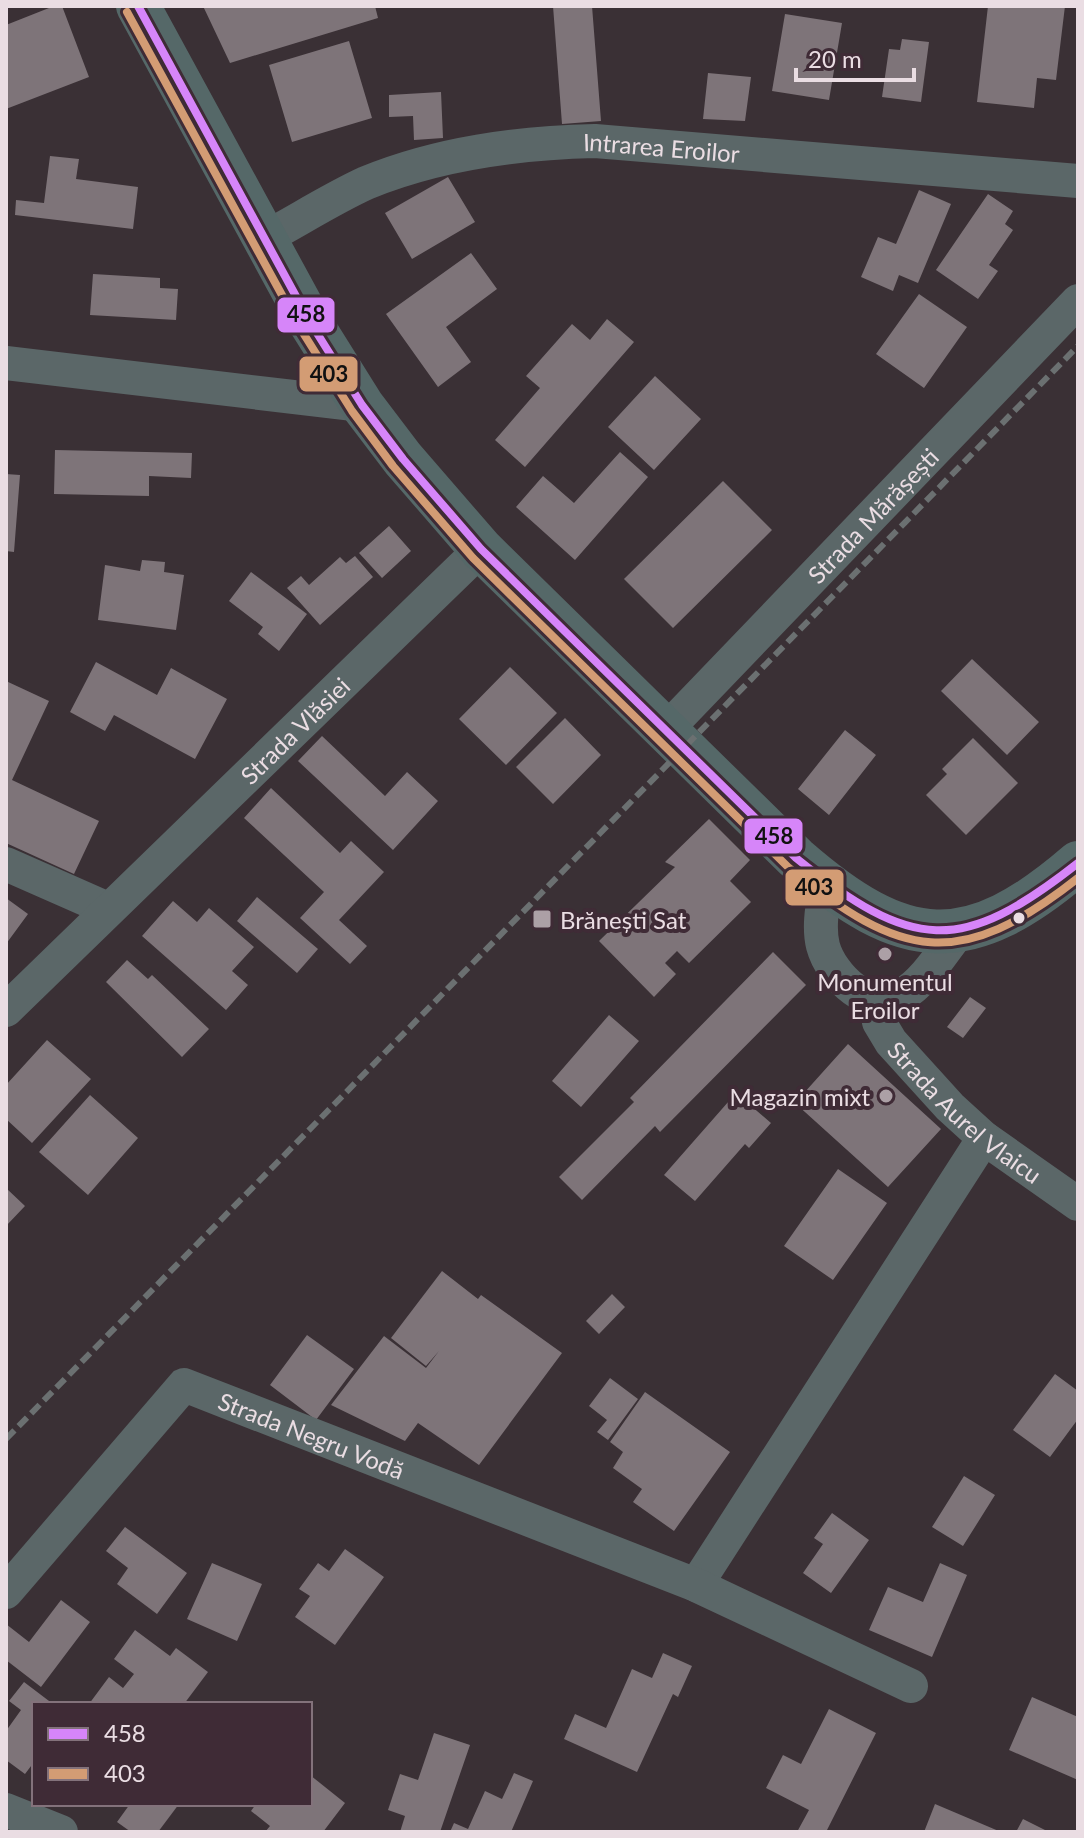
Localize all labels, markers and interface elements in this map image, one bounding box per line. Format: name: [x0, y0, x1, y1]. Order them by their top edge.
scale bar: [796, 32, 914, 82]
text: 20 m: [808, 44, 862, 73]
street label: Intrarea Eroilor: [583, 126, 741, 167]
line badge: 458: [276, 296, 336, 334]
text: 458: [287, 300, 325, 327]
line badge: 403: [298, 355, 359, 393]
text: 403: [310, 360, 348, 387]
street label: Strada Mărășești: [801, 442, 944, 589]
street label: Strada Vlăsiei: [234, 671, 355, 789]
line badge: 458: [743, 817, 804, 855]
text: 458: [755, 822, 793, 849]
line badge: 403: [784, 868, 845, 907]
text: 403: [795, 873, 833, 900]
place label: Brănești Sat: [560, 905, 687, 934]
marker: Brănești Sat: [531, 908, 553, 930]
unlabelled marker: [1011, 910, 1027, 926]
marker: Monumentul Eroilor: [876, 945, 894, 963]
place label: Monumentul Eroilor: [817, 967, 953, 1024]
street label: Strada Aurel Vlaicu: [883, 1035, 1048, 1189]
place label: Magazin mixt: [730, 1082, 870, 1111]
marker: Magazin mixt: [877, 1087, 895, 1105]
street label: Strada Negru Vodă: [215, 1385, 409, 1484]
legend: [32, 1702, 312, 1806]
text: 458: [104, 1718, 146, 1747]
text: 403: [104, 1758, 146, 1787]

